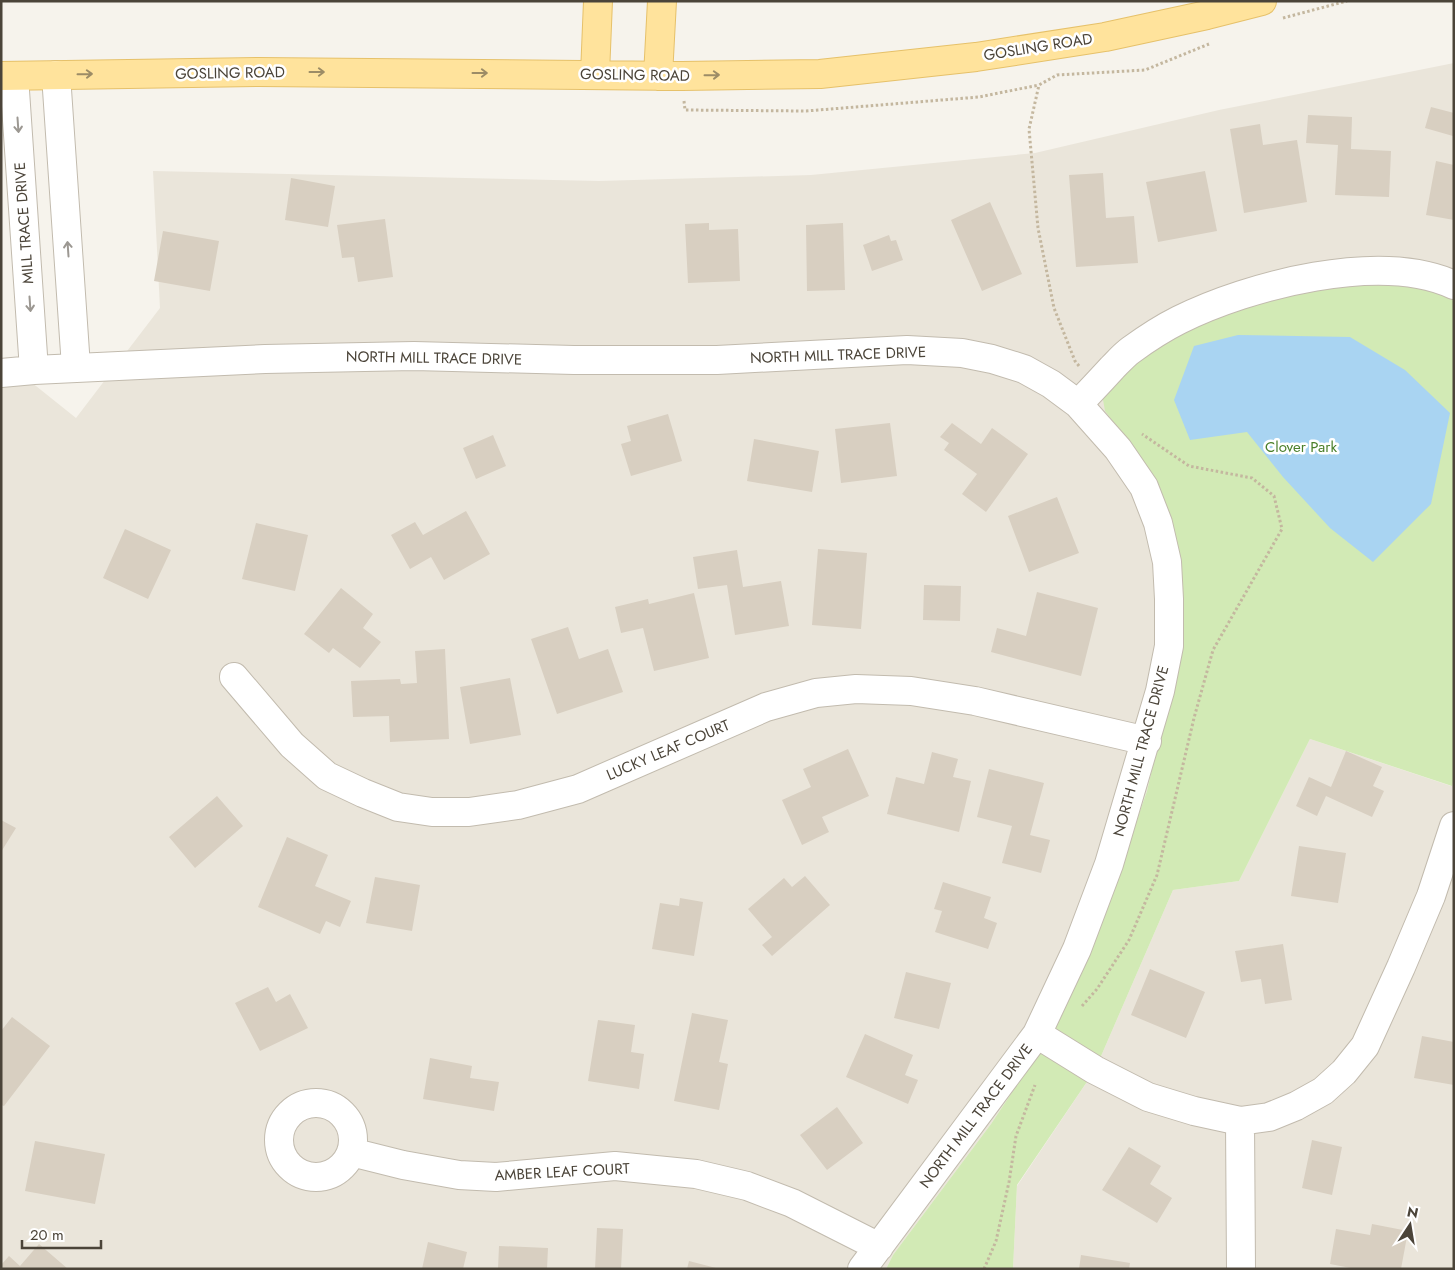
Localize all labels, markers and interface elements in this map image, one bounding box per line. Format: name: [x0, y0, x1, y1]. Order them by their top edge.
street label: GOSLING ROAD: [982, 28, 1094, 66]
street label: GOSLING ROAD: [175, 61, 285, 85]
street label: GOSLING ROAD: [580, 63, 690, 87]
one-way arrow: [309, 67, 325, 77]
one-way arrow: [472, 68, 488, 78]
one-way arrow: [77, 70, 93, 79]
one-way arrow: [704, 71, 720, 80]
one-way arrow: [13, 116, 22, 132]
street label: MILL TRACE DRIVE: [9, 161, 39, 285]
one-way arrow: [63, 241, 73, 257]
one-way arrow: [25, 296, 34, 312]
street label: NORTH MILL TRACE DRIVE: [750, 341, 926, 369]
street label: NORTH MILL TRACE DRIVE: [346, 345, 522, 371]
park label: Clover Park: [1265, 436, 1337, 458]
street label: NORTH MILL TRACE DRIVE: [1108, 663, 1174, 839]
street label: LUCKY LEAF COURT: [603, 714, 733, 786]
street label: NORTH MILL TRACE DRIVE: [914, 1039, 1038, 1193]
street label: AMBER LEAF COURT: [494, 1157, 630, 1187]
north arrow: [1385, 1200, 1435, 1250]
text: N: [1405, 1201, 1420, 1223]
scale bar: [22, 1218, 101, 1250]
text: 20 m: [30, 1224, 64, 1246]

